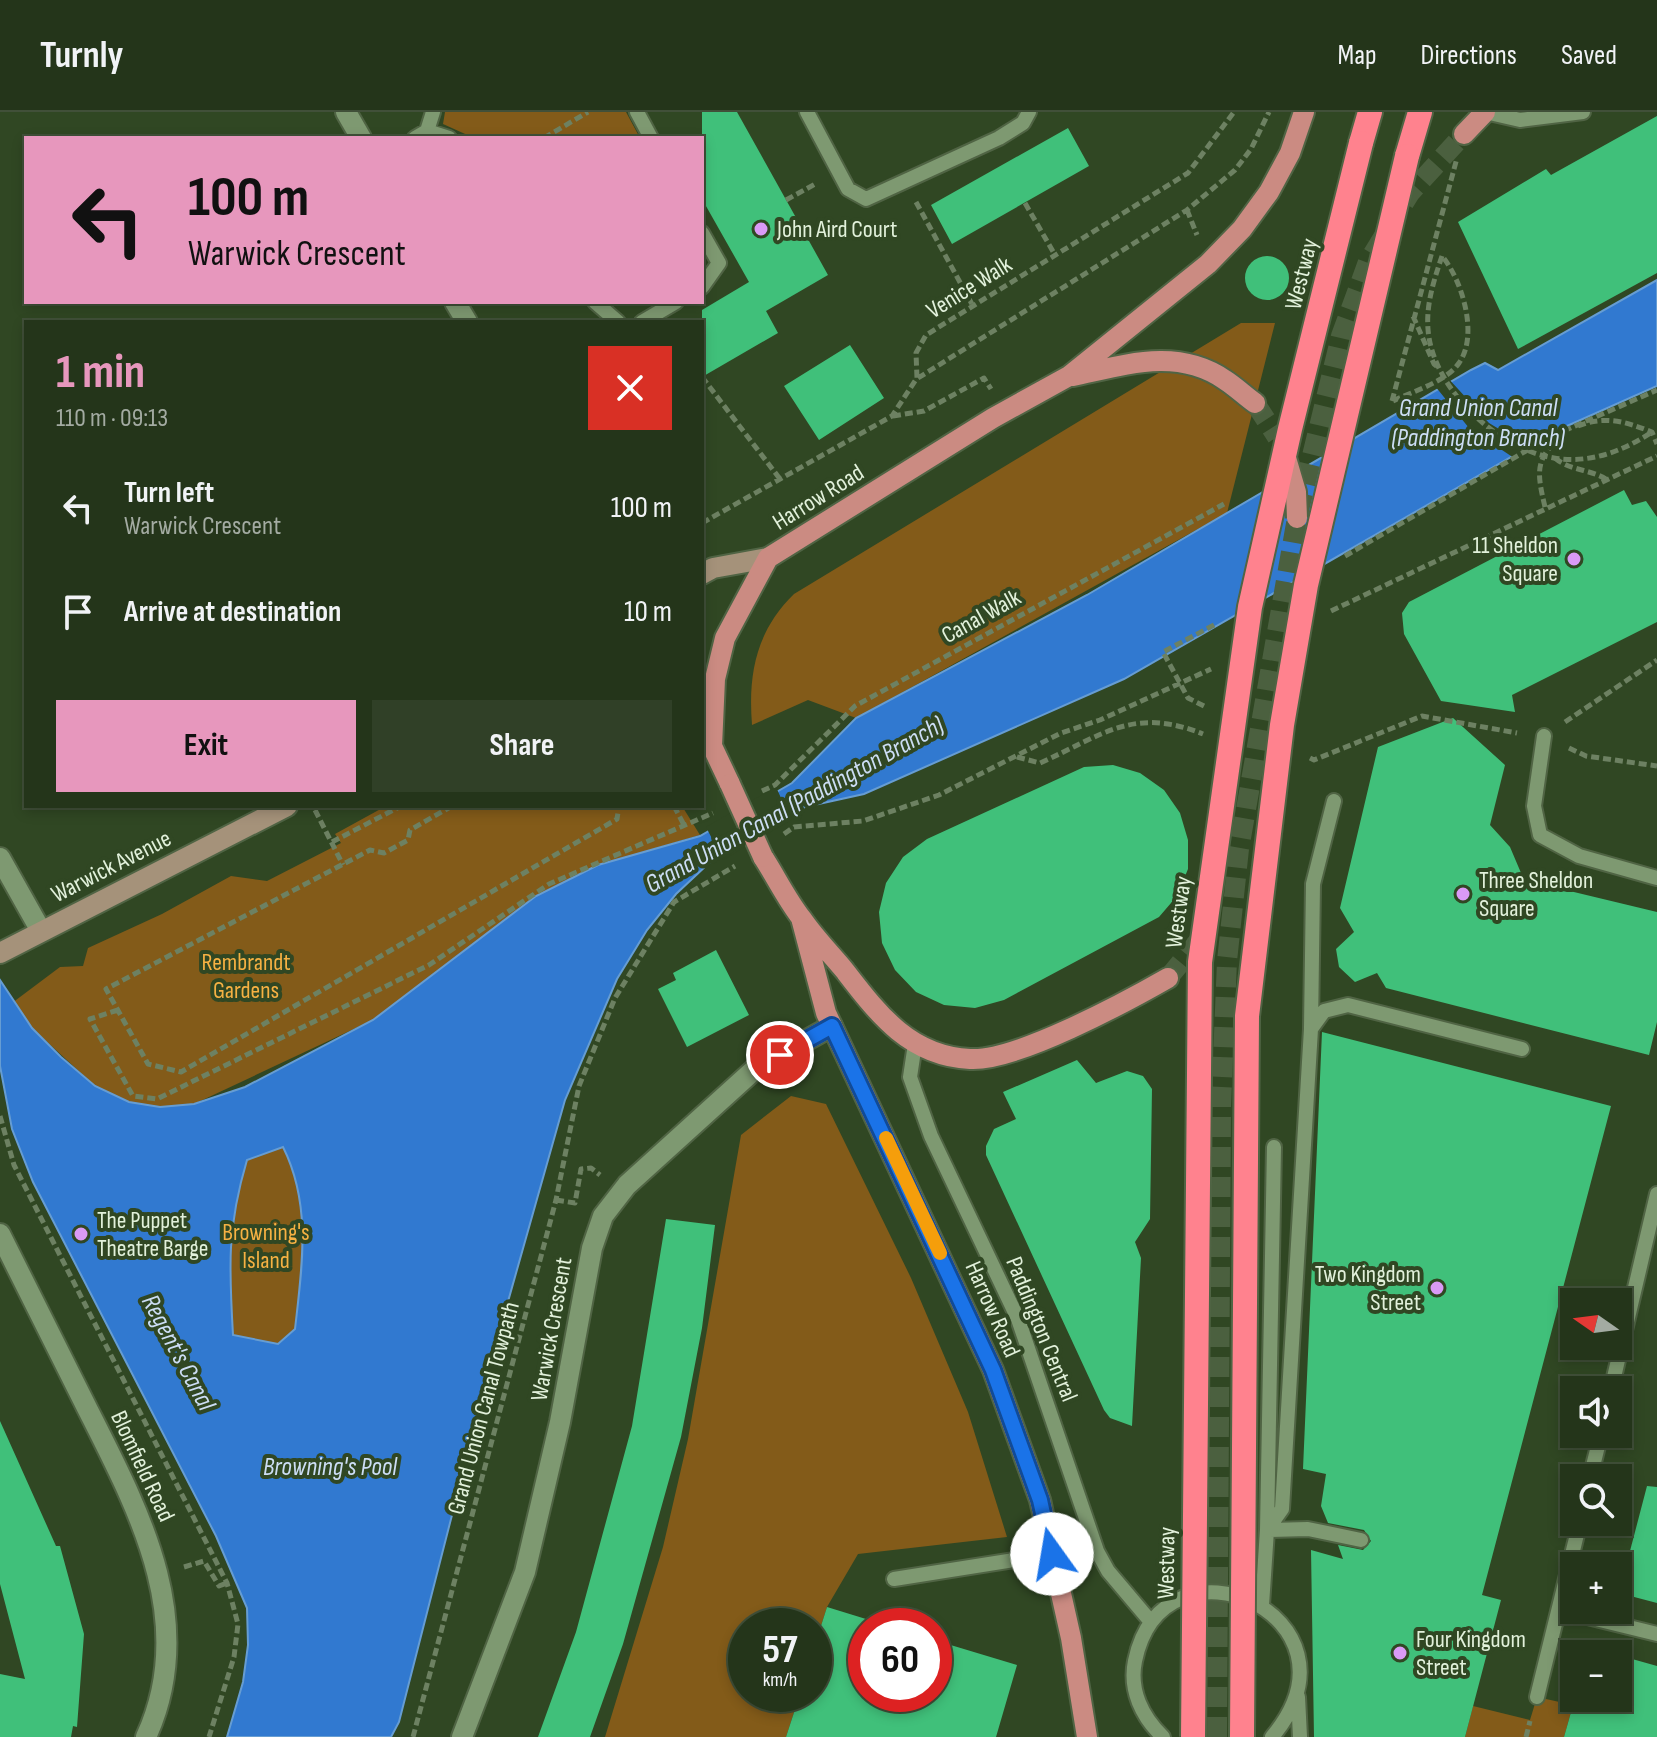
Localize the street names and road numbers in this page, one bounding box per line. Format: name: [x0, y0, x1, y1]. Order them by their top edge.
street label: Westway: [1279, 236, 1324, 313]
street label: Venice Walk: [921, 250, 1017, 325]
street label: Harrow Road: [767, 458, 869, 537]
street label: Canal Walk: [937, 583, 1026, 650]
street label: Warwick Avenue: [46, 824, 176, 909]
street label: Westway: [1159, 874, 1198, 950]
street label: Paddington Central: [999, 1253, 1084, 1406]
street label: Warwick Crescent: [525, 1255, 578, 1403]
street label: Harrow Road: [959, 1257, 1027, 1362]
street label: Grand Union Canal Towpath: [441, 1299, 526, 1518]
street label: Blomfield Road: [104, 1406, 181, 1526]
street label: Westway: [1151, 1527, 1182, 1599]

